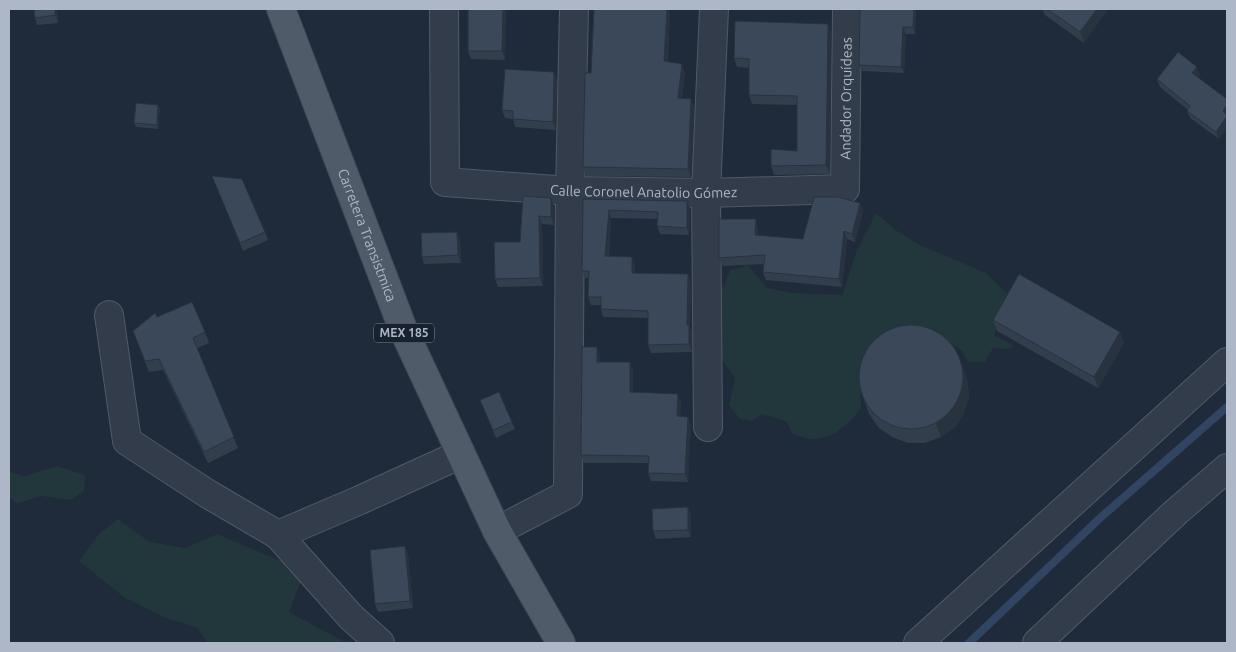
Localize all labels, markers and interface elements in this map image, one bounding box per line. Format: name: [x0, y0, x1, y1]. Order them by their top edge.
street label: Andador Orquídeas: [837, 37, 855, 160]
street label: Carretera Transistmica: [335, 166, 400, 304]
street label: Calle Coronel Anatolio Gómez: [550, 182, 738, 201]
road number: MEX 185: [374, 323, 434, 342]

